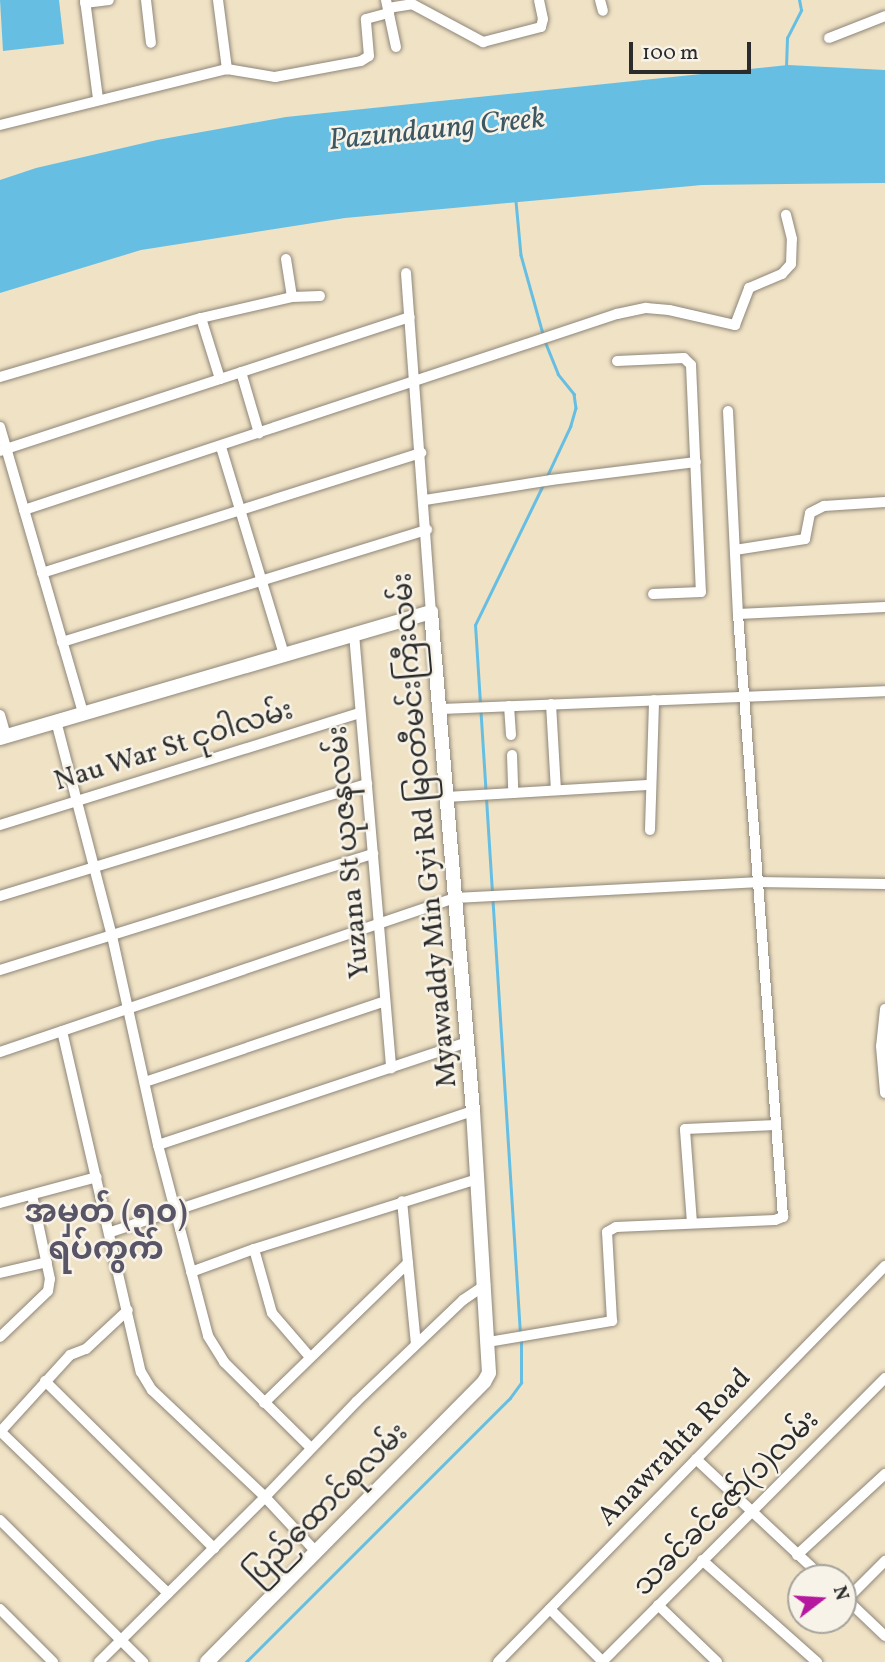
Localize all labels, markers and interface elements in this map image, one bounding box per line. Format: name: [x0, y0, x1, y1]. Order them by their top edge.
scale bar: [633, 28, 756, 72]
text: 100 m: [642, 39, 699, 68]
water label: Pazundaung Creek: [327, 101, 547, 159]
street label: Myawaddy Min Gyi Rd မြဝတီမင်းကြီးလမ်း: [387, 571, 465, 1089]
street label: Nau War St ငုဝါလမ်း: [50, 695, 298, 799]
street label: Yuzana St ယုဇနလမ်း: [322, 724, 378, 980]
district label: အမှတ် (၅၀) ရပ်ကွက်: [24, 1196, 188, 1271]
street label: Anawrahta Road: [591, 1362, 759, 1534]
street label: သခင်ခင်ဇော်(၁)လမ်း: [627, 1404, 827, 1604]
street label: ပြည်ထောင်စုလမ်း: [240, 1417, 416, 1593]
north arrow: [787, 1564, 857, 1634]
text: N: [826, 1583, 855, 1604]

